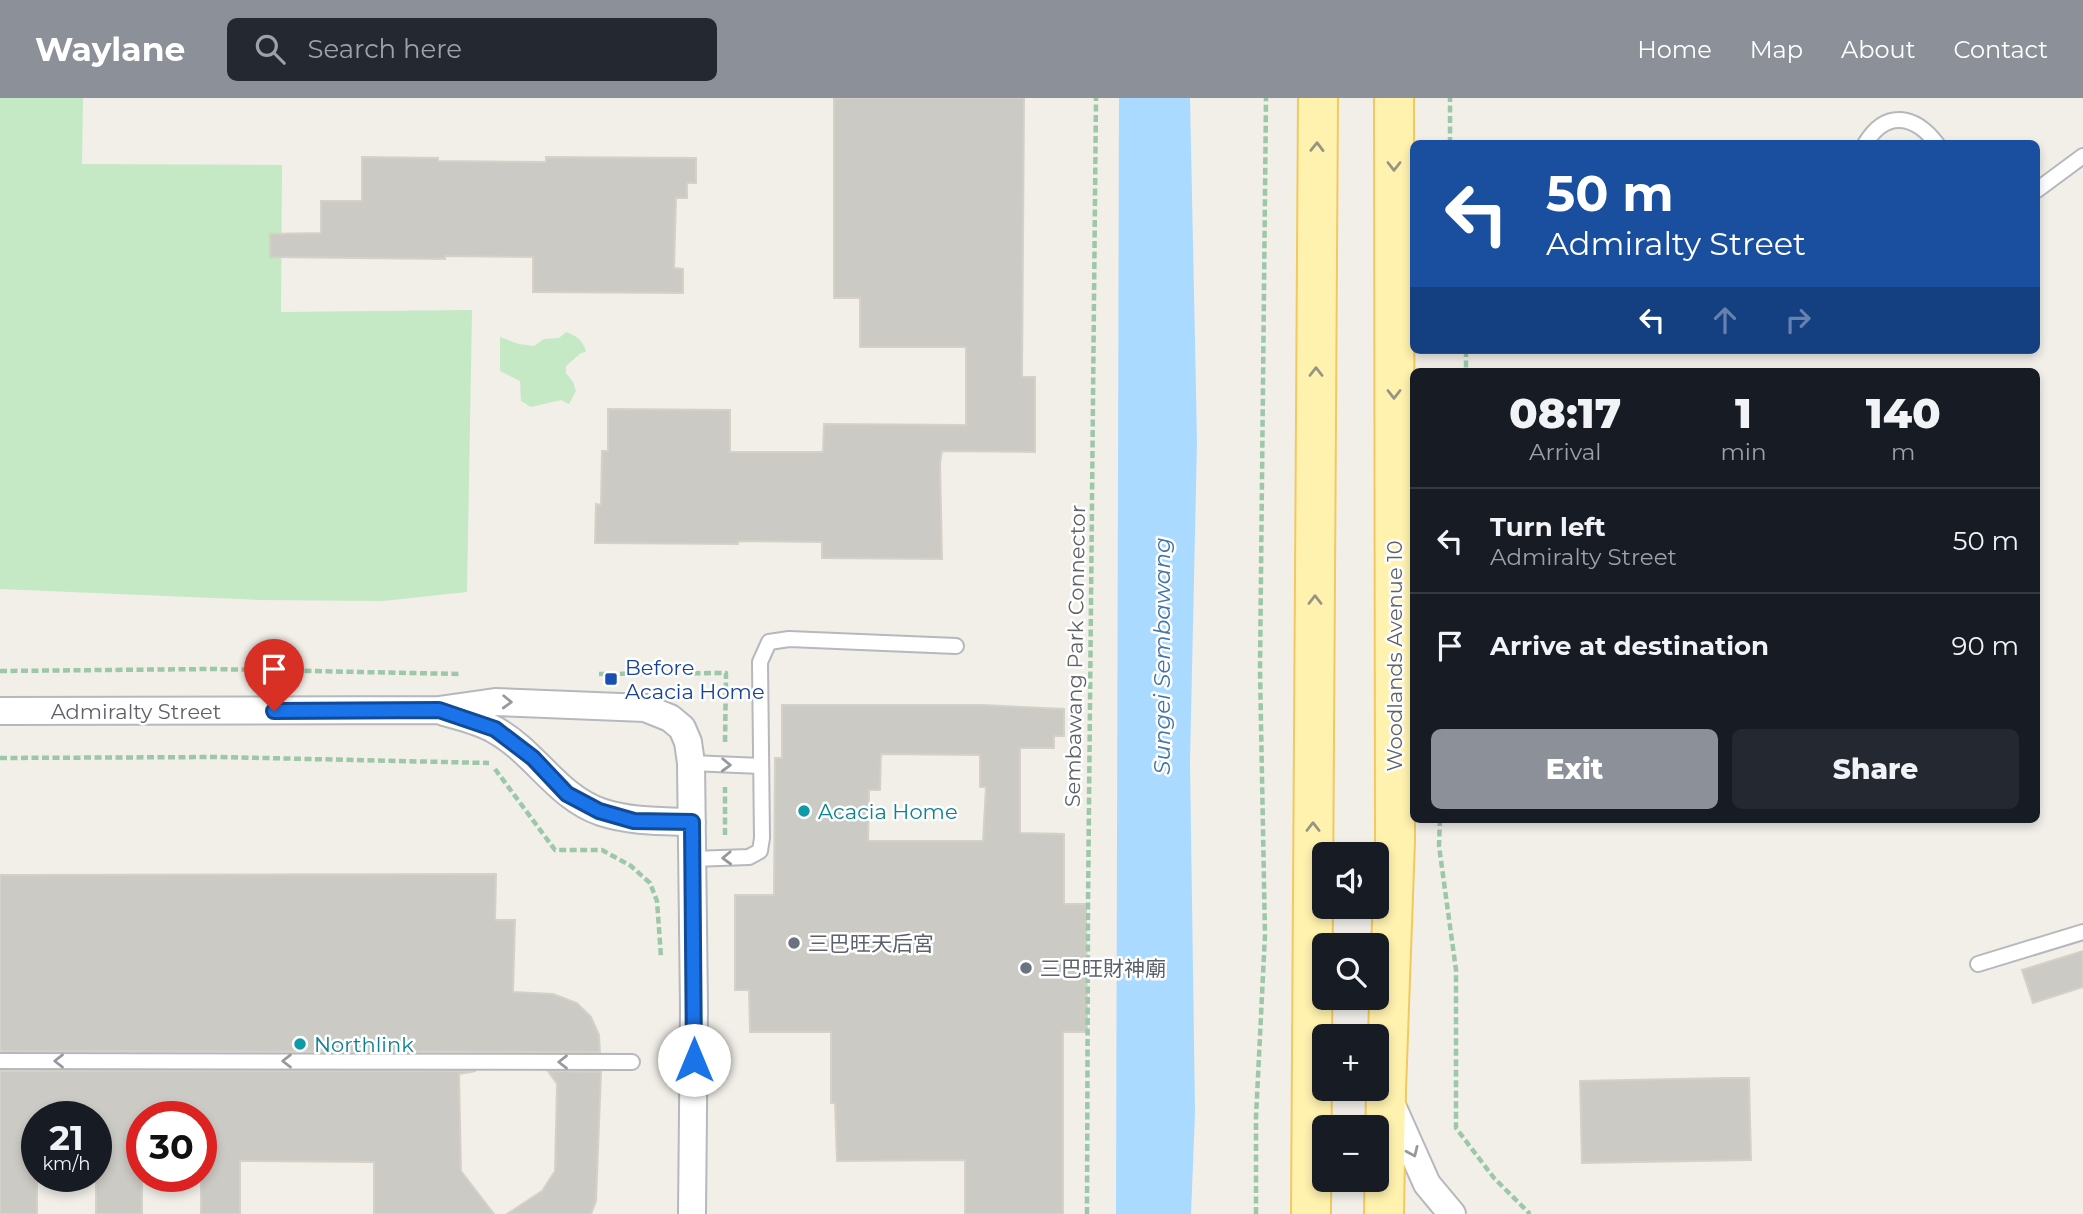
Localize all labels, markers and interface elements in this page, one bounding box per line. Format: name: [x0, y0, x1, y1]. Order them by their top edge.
search box: [227, 18, 717, 81]
text: Waylane: [35, 29, 185, 69]
icon: search: [251, 30, 289, 68]
text: Search here: [307, 33, 462, 65]
text: Home: [1637, 35, 1712, 64]
text: Map: [1750, 35, 1803, 64]
text: About: [1841, 35, 1915, 64]
text: Contact: [1953, 35, 2048, 64]
one-way arrow: [1309, 141, 1325, 152]
one-way arrow: [1386, 161, 1402, 172]
text: 50 m: [1546, 164, 1674, 223]
icon: left: [1431, 168, 1522, 259]
text: Admiralty Street: [1546, 224, 1806, 263]
icon: left: [1633, 301, 1671, 339]
icon: ahead: [1706, 301, 1744, 339]
icon: right: [1779, 301, 1817, 339]
one-way arrow: [1308, 367, 1324, 377]
text: 08:17: [1509, 387, 1621, 439]
text: 1: [1735, 387, 1752, 439]
text: 140: [1866, 387, 1941, 439]
one-way arrow: [1386, 389, 1402, 399]
text: Arrival: [1529, 438, 1602, 466]
text: min: [1720, 438, 1767, 466]
text: m: [1891, 438, 1915, 466]
street label: Sembawang Park Connector: [1060, 505, 1090, 807]
text: Turn left: [1490, 511, 1606, 543]
icon: left: [1431, 522, 1469, 560]
text: 50 m: [1953, 525, 2019, 557]
water label: Sungei Sembawang: [1148, 537, 1176, 775]
street label: Woodlands Avenue 10: [1382, 540, 1407, 772]
text: Admiralty Street: [1490, 543, 1677, 571]
one-way arrow: [1307, 594, 1323, 605]
icon: arrive: [1431, 627, 1469, 665]
text: Arrive at destination: [1490, 630, 1769, 662]
text: 90 m: [1952, 630, 2019, 662]
pin: [244, 639, 304, 711]
icon: arrive: [255, 650, 293, 688]
place label: Before Acacia Home: [625, 655, 765, 704]
marker: Before Acacia Home: [603, 671, 619, 687]
one-way arrow: [502, 695, 513, 710]
street label: Admiralty Street: [51, 699, 221, 724]
button: Exit: [1431, 729, 1718, 809]
button: Share: [1732, 729, 2019, 809]
one-way arrow: [721, 757, 732, 772]
place label: Acacia Home: [818, 799, 958, 824]
marker: Acacia Home: [796, 803, 812, 819]
one-way arrow: [1306, 822, 1321, 833]
map controls: [1312, 842, 1389, 1192]
button: sound: [1312, 842, 1389, 919]
one-way arrow: [721, 850, 732, 865]
place label: 三巴旺天后宮: [808, 931, 934, 956]
button: search: [1312, 933, 1389, 1010]
marker: 三巴旺天后宮: [786, 935, 802, 951]
place label: 三巴旺財神廟: [1040, 956, 1166, 981]
marker: 三巴旺財神廟: [1018, 960, 1034, 976]
position arrow: [657, 1023, 731, 1097]
button: +: [1312, 1024, 1389, 1101]
place label: Northlink: [314, 1032, 414, 1057]
marker: Northlink: [292, 1036, 308, 1052]
one-way arrow: [54, 1053, 64, 1069]
one-way arrow: [281, 1053, 292, 1069]
one-way arrow: [558, 1054, 568, 1070]
speed limit sign: 30: [126, 1101, 217, 1192]
button: −: [1312, 1115, 1389, 1192]
text: 21: [49, 1116, 84, 1159]
one-way arrow: [1405, 1145, 1419, 1158]
text: km/h: [42, 1153, 91, 1175]

